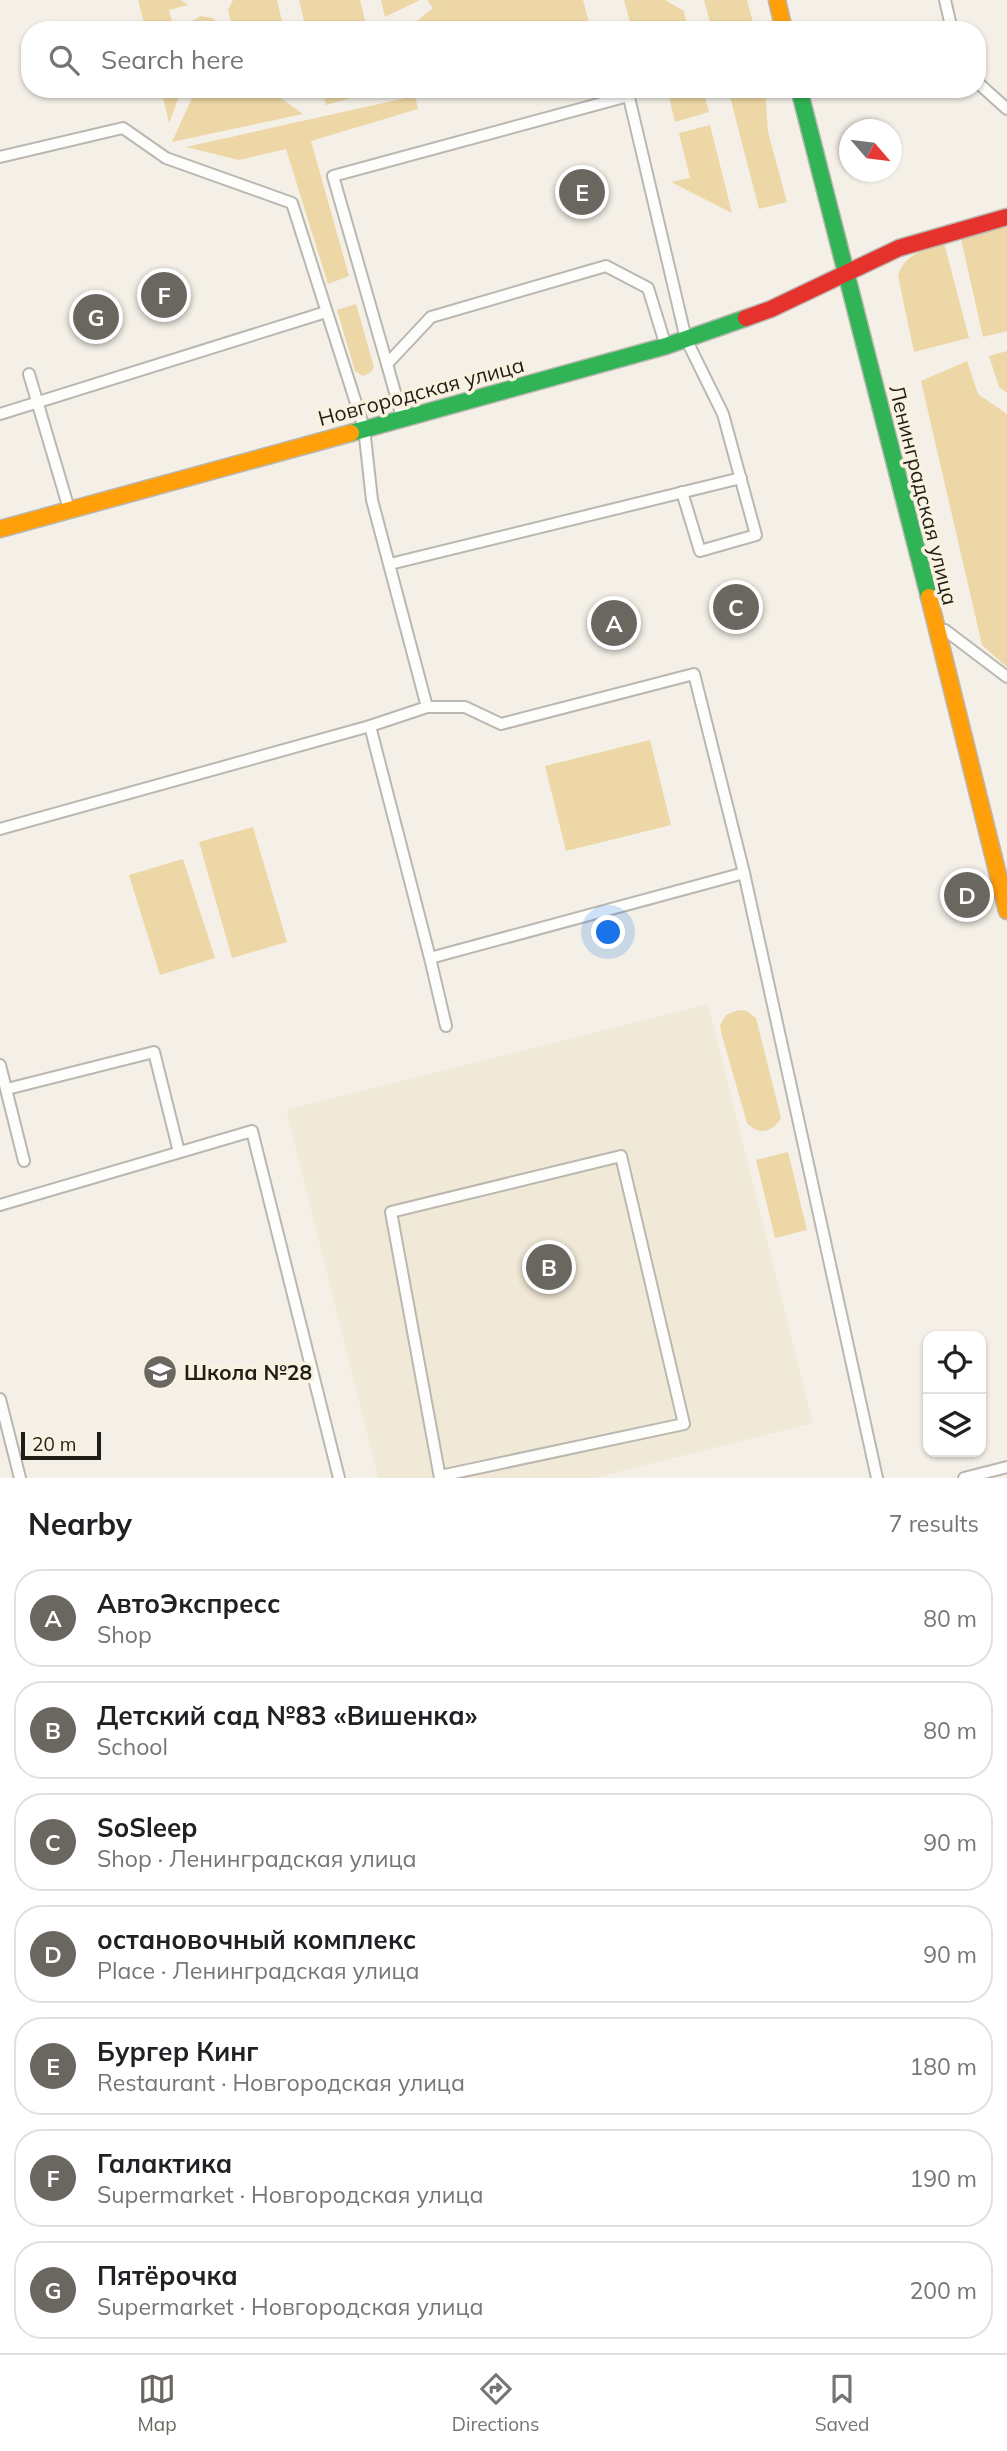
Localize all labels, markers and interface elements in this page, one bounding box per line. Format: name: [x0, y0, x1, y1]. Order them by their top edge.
search box: [21, 21, 986, 98]
icon: search: [45, 41, 83, 79]
text: Search here: [101, 43, 244, 76]
north arrow: [839, 119, 902, 182]
pin: E: [559, 166, 605, 218]
pin: F: [141, 269, 187, 321]
pin: G: [73, 291, 119, 343]
street label: Новгородская улица: [315, 351, 527, 431]
street label: Ленинградская улица: [884, 382, 964, 608]
pin: C: [713, 581, 759, 633]
pin: A: [591, 597, 637, 649]
pin: D: [944, 869, 990, 921]
your location: [591, 915, 625, 949]
pin: B: [526, 1241, 572, 1293]
map controls: [923, 1331, 986, 1457]
button: locate: [923, 1331, 986, 1394]
school or university icon: Школа №28: [141, 1353, 179, 1391]
place label: Школа №28: [184, 1359, 312, 1385]
button: layers: [923, 1394, 986, 1457]
scale bar: [21, 1429, 102, 1461]
text: 20 m: [32, 1432, 76, 1456]
text: Nearby: [28, 1505, 132, 1543]
text: 7 results: [889, 1509, 979, 1538]
text: АвтоЭкспресс: [97, 1587, 280, 1620]
text: A: [44, 1604, 62, 1633]
text: 80 m: [923, 1604, 977, 1633]
text: Shop: [97, 1620, 152, 1649]
text: Детский сад №83 «Вишенка»: [97, 1699, 478, 1732]
text: B: [45, 1716, 61, 1745]
text: 80 m: [923, 1716, 977, 1745]
text: School: [97, 1732, 168, 1761]
text: SoSleep: [97, 1811, 197, 1844]
text: C: [45, 1828, 61, 1857]
text: 90 m: [923, 1828, 977, 1857]
text: Shop · Ленинградская улица: [97, 1844, 416, 1873]
text: остановочный комплекс: [97, 1923, 416, 1956]
text: D: [44, 1940, 62, 1969]
text: 90 m: [923, 1940, 977, 1969]
text: Place · Ленинградская улица: [97, 1956, 420, 1985]
text: Бургер Кинг: [97, 2035, 258, 2068]
text: E: [46, 2052, 60, 2081]
text: 180 m: [909, 2052, 977, 2081]
text: Restaurant · Новгородская улица: [97, 2068, 465, 2097]
text: Галактика: [97, 2147, 232, 2180]
text: F: [46, 2164, 60, 2193]
text: 190 m: [909, 2164, 977, 2193]
text: Supermarket · Новгородская улица: [97, 2180, 484, 2209]
text: Пятёрочка: [97, 2259, 238, 2292]
text: G: [44, 2276, 62, 2305]
text: 200 m: [909, 2276, 977, 2305]
text: Supermarket · Новгородская улица: [97, 2292, 484, 2321]
tab: Map: [138, 2370, 177, 2436]
tab: Directions: [452, 2370, 540, 2436]
tab: Saved: [815, 2370, 869, 2436]

